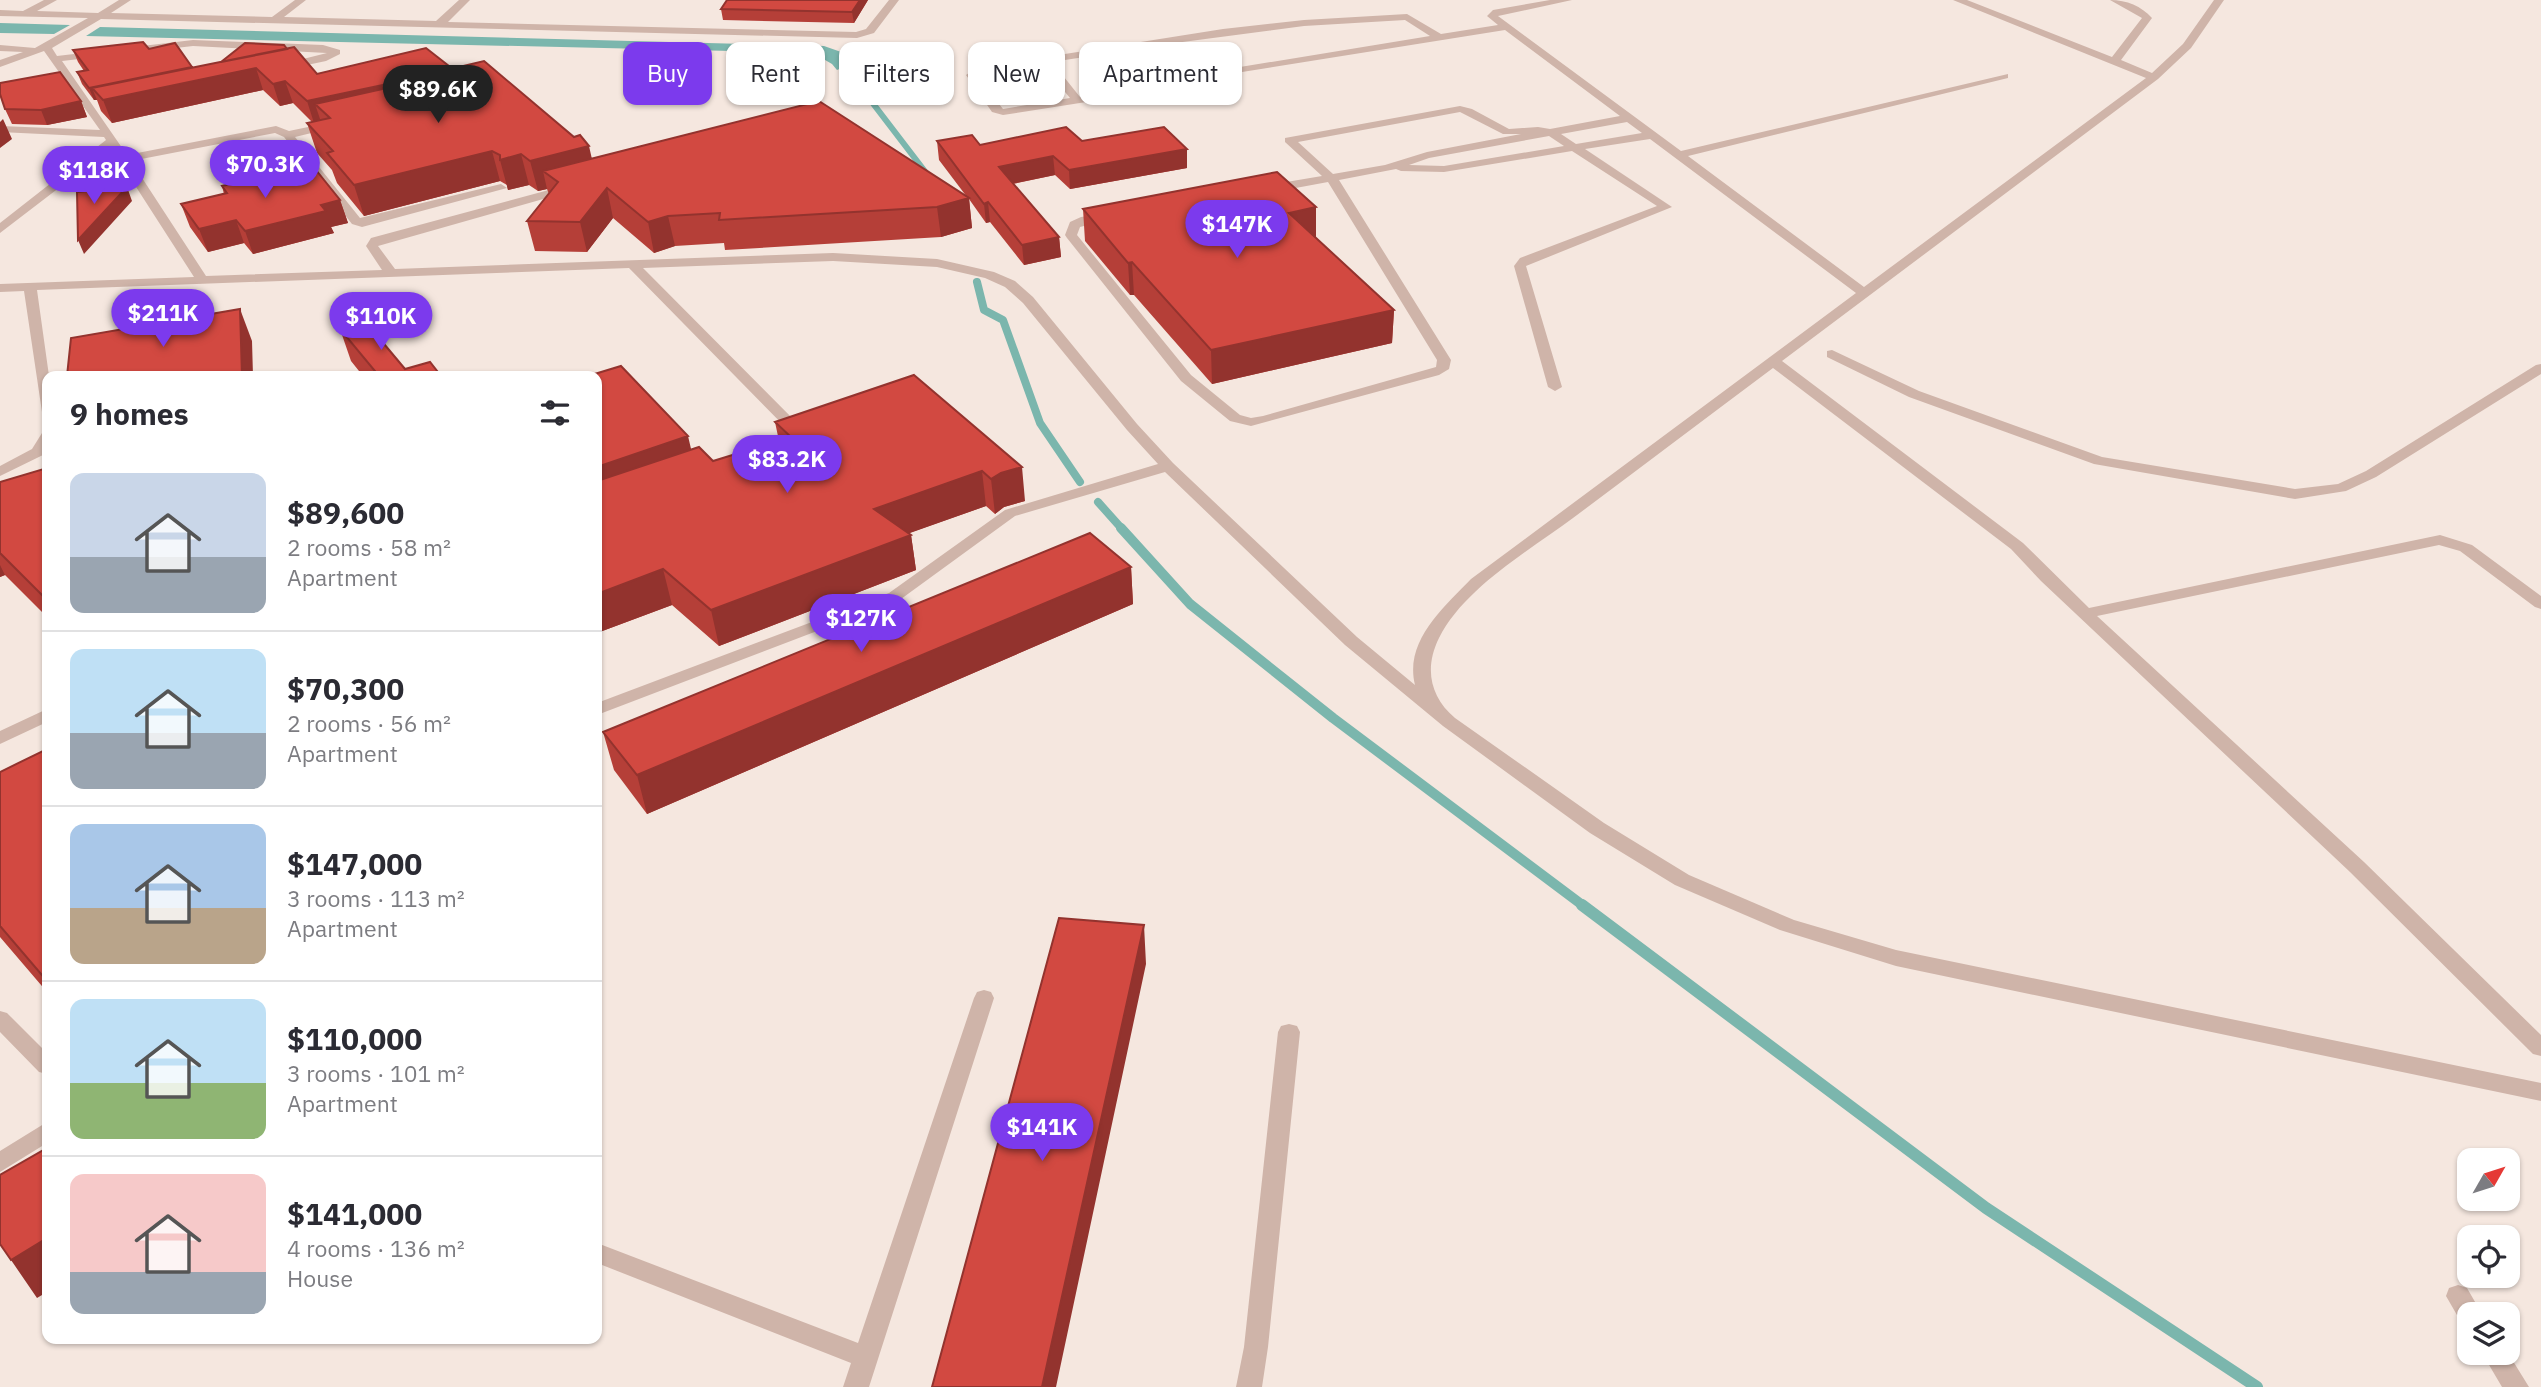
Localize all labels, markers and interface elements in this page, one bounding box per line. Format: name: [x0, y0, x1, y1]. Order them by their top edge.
chip: Buy: [623, 42, 712, 105]
chip: Rent: [726, 42, 825, 105]
chip: Filters: [839, 42, 954, 105]
chip: New: [968, 42, 1065, 105]
chip: Apartment: [1079, 42, 1242, 105]
pin: $89.6K: [381, 66, 495, 125]
text: $89.6K: [399, 73, 477, 103]
pin: $70.3K: [208, 140, 322, 200]
pin: $118K: [45, 146, 143, 206]
text: $70.3K: [226, 148, 304, 178]
text: $118K: [58, 154, 130, 184]
pin: $147K: [1188, 201, 1286, 260]
text: $147K: [1201, 208, 1273, 238]
pin: $211K: [114, 290, 212, 349]
pin: $110K: [332, 292, 430, 352]
text: $211K: [127, 297, 199, 327]
text: $110K: [345, 300, 417, 330]
text: 9 homes: [70, 394, 189, 433]
icon: filters: [536, 394, 574, 432]
pin: $83.2K: [730, 435, 844, 495]
text: $83.2K: [748, 443, 826, 473]
text: $89,600: [287, 493, 404, 532]
icon: home: [126, 501, 210, 585]
text: 2 rooms · 58 m²: [287, 532, 451, 562]
text: Apartment: [287, 562, 398, 592]
pin: $127K: [812, 594, 910, 654]
text: $127K: [825, 602, 897, 632]
text: $70,300: [287, 669, 404, 708]
icon: home: [126, 677, 210, 761]
text: 2 rooms · 56 m²: [287, 708, 451, 738]
text: Apartment: [287, 738, 398, 768]
text: $147,000: [287, 844, 422, 883]
icon: home: [126, 852, 210, 936]
text: 3 rooms · 113 m²: [287, 883, 465, 913]
text: Apartment: [287, 913, 398, 943]
text: $110,000: [287, 1019, 422, 1058]
icon: home: [126, 1027, 210, 1111]
text: 3 rooms · 101 m²: [287, 1058, 465, 1088]
text: Apartment: [287, 1088, 398, 1118]
pin: $141K: [993, 1104, 1091, 1163]
text: $141K: [1006, 1111, 1078, 1141]
north arrow: [2457, 1148, 2520, 1211]
map controls: [2457, 1148, 2520, 1365]
text: $141,000: [287, 1194, 422, 1233]
icon: home: [126, 1202, 210, 1286]
button: locate: [2457, 1225, 2520, 1288]
text: 4 rooms · 136 m²: [287, 1233, 465, 1263]
text: House: [287, 1263, 353, 1293]
button: layers: [2457, 1302, 2520, 1365]

